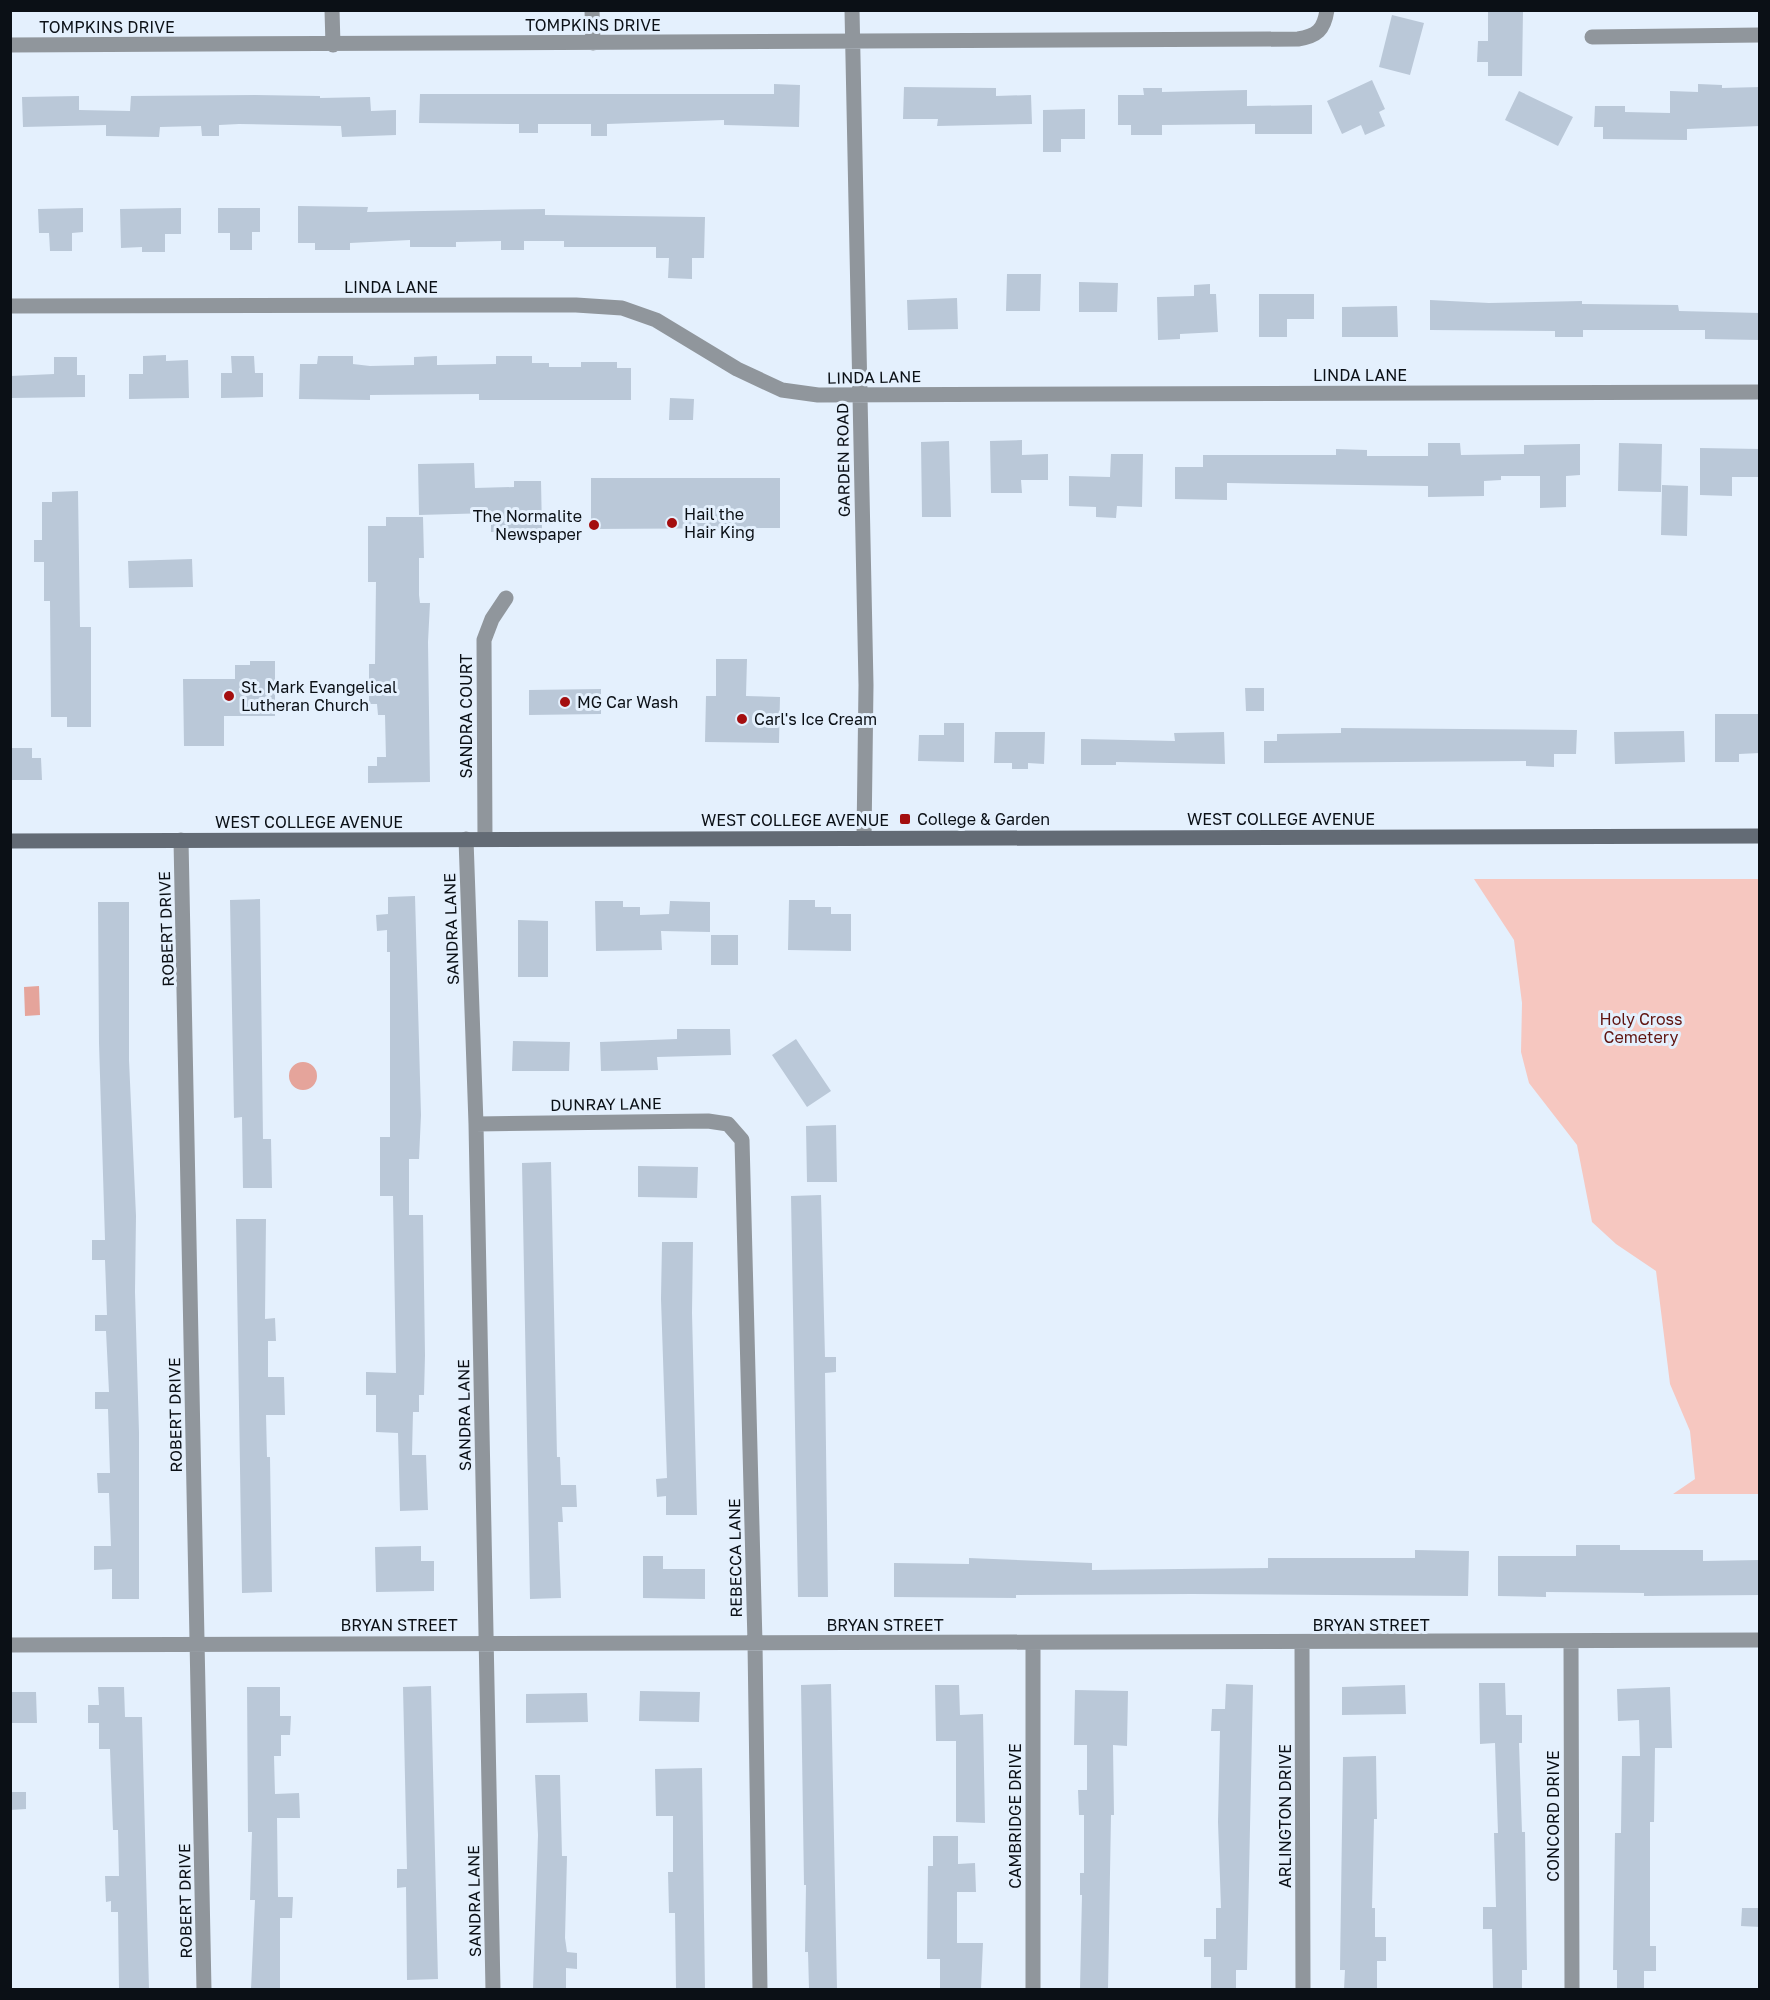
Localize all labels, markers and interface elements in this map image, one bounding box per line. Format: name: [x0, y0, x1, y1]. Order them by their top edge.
street label: TOMPKINS DRIVE: [525, 15, 661, 35]
street label: TOMPKINS DRIVE: [39, 17, 175, 37]
street label: LINDA LANE: [344, 277, 438, 297]
street label: LINDA LANE: [1313, 365, 1407, 385]
street label: LINDA LANE: [827, 366, 921, 388]
street label: GARDEN ROAD: [832, 403, 854, 517]
place label: Hail the Hair King: [684, 504, 755, 542]
place label: The Normalite Newspaper: [473, 506, 582, 544]
marker: Hail the Hair King: [665, 516, 679, 530]
marker: The Normalite Newspaper: [587, 518, 601, 532]
street label: SANDRA COURT: [456, 654, 476, 778]
place label: St. Mark Evangelical Lutheran Church: [241, 677, 397, 715]
marker: St. Mark Evangelical Lutheran Church: [222, 689, 236, 703]
place label: MG Car Wash: [577, 692, 678, 712]
marker: MG Car Wash: [558, 695, 572, 709]
place label: Carl's Ice Cream: [754, 709, 877, 729]
marker: Carl's Ice Cream: [735, 712, 749, 726]
place label: College & Garden: [917, 809, 1050, 829]
street label: WEST COLLEGE AVENUE: [1187, 809, 1375, 829]
street label: WEST COLLEGE AVENUE: [701, 810, 889, 830]
street label: WEST COLLEGE AVENUE: [215, 812, 403, 832]
marker: College & Garden: [898, 812, 912, 826]
street label: ROBERT DRIVE: [154, 871, 178, 987]
street label: SANDRA LANE: [439, 873, 463, 985]
park label: Holy Cross Cemetery: [1599, 1009, 1683, 1047]
street label: DUNRAY LANE: [550, 1093, 662, 1115]
street label: ROBERT DRIVE: [164, 1357, 186, 1473]
street label: SANDRA LANE: [453, 1359, 475, 1471]
street label: REBECCA LANE: [724, 1498, 746, 1618]
street label: BRYAN STREET: [340, 1615, 458, 1635]
street label: BRYAN STREET: [826, 1615, 944, 1635]
street label: BRYAN STREET: [1312, 1615, 1430, 1635]
street label: CAMBRIDGE DRIVE: [1005, 1743, 1025, 1889]
street label: ARLINGTON DRIVE: [1275, 1744, 1295, 1888]
street label: CONCORD DRIVE: [1543, 1750, 1563, 1882]
street label: ROBERT DRIVE: [174, 1843, 196, 1959]
street label: SANDRA LANE: [463, 1845, 485, 1957]

